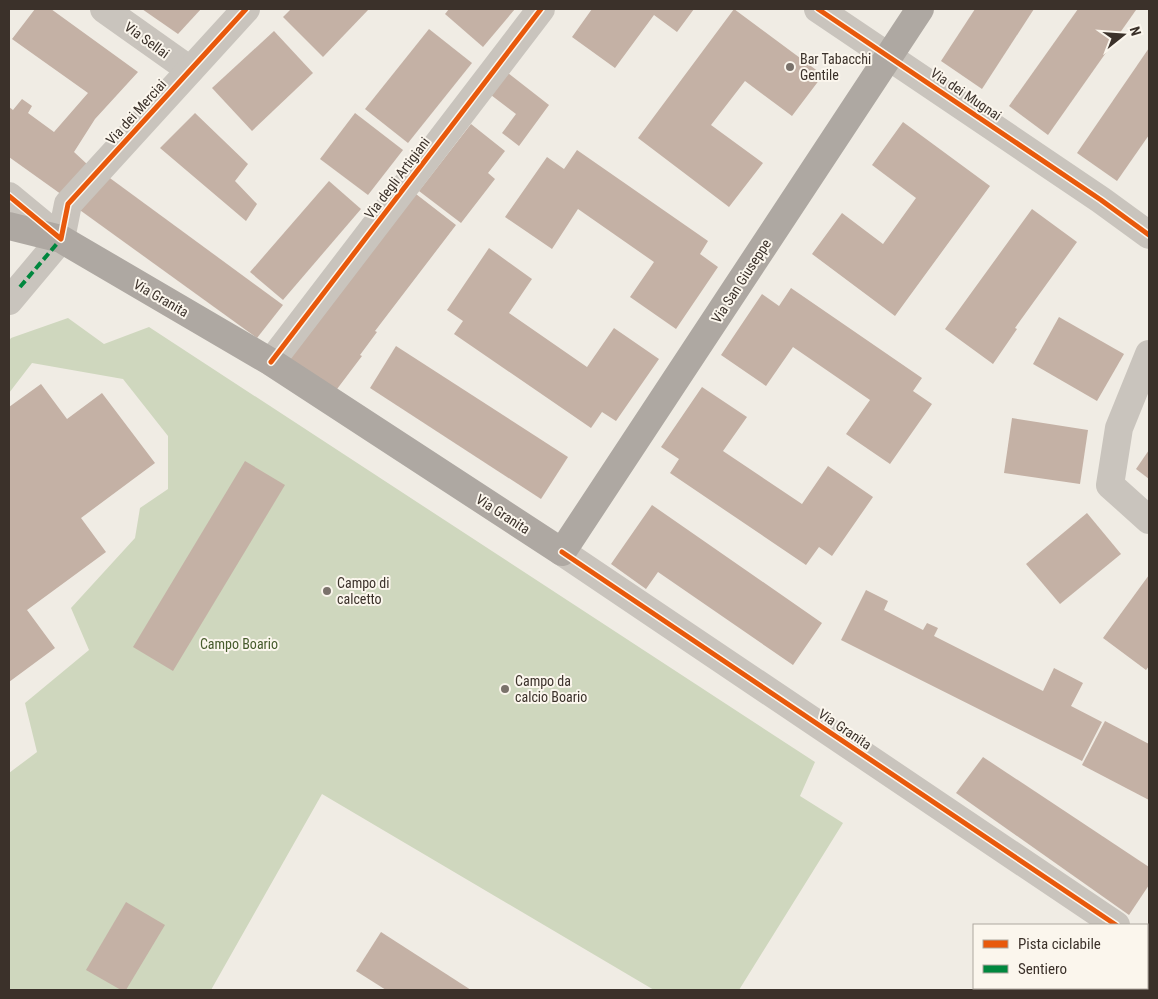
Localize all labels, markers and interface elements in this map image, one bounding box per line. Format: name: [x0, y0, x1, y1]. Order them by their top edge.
north arrow: [1098, 10, 1148, 60]
street label: Via Sellai: [122, 18, 172, 62]
text: N: [1127, 25, 1144, 38]
place label: Bar Tabacchi Gentile: [800, 51, 871, 83]
marker: Bar Tabacchi Gentile: [784, 61, 796, 73]
street label: Via dei Mugnai: [928, 64, 1004, 124]
street label: Via dei Merciai: [103, 76, 169, 148]
street label: Via degli Artigiani: [361, 134, 433, 222]
street label: Via San Giuseppe: [708, 236, 774, 326]
street label: Via Granita: [131, 276, 191, 320]
street label: Via Granita: [473, 491, 533, 537]
place label: Campo di calcetto: [337, 575, 390, 607]
marker: Campo di calcetto: [321, 585, 333, 597]
park label: Campo Boario: [200, 636, 278, 652]
place label: Campo da calcio Boario: [515, 673, 587, 705]
marker: Campo da calcio Boario: [499, 683, 511, 695]
street label: Via Granita: [815, 705, 875, 753]
legend: [973, 924, 1148, 989]
text: Pista ciclabile: [1018, 935, 1101, 953]
text: Sentiero: [1018, 960, 1067, 978]

